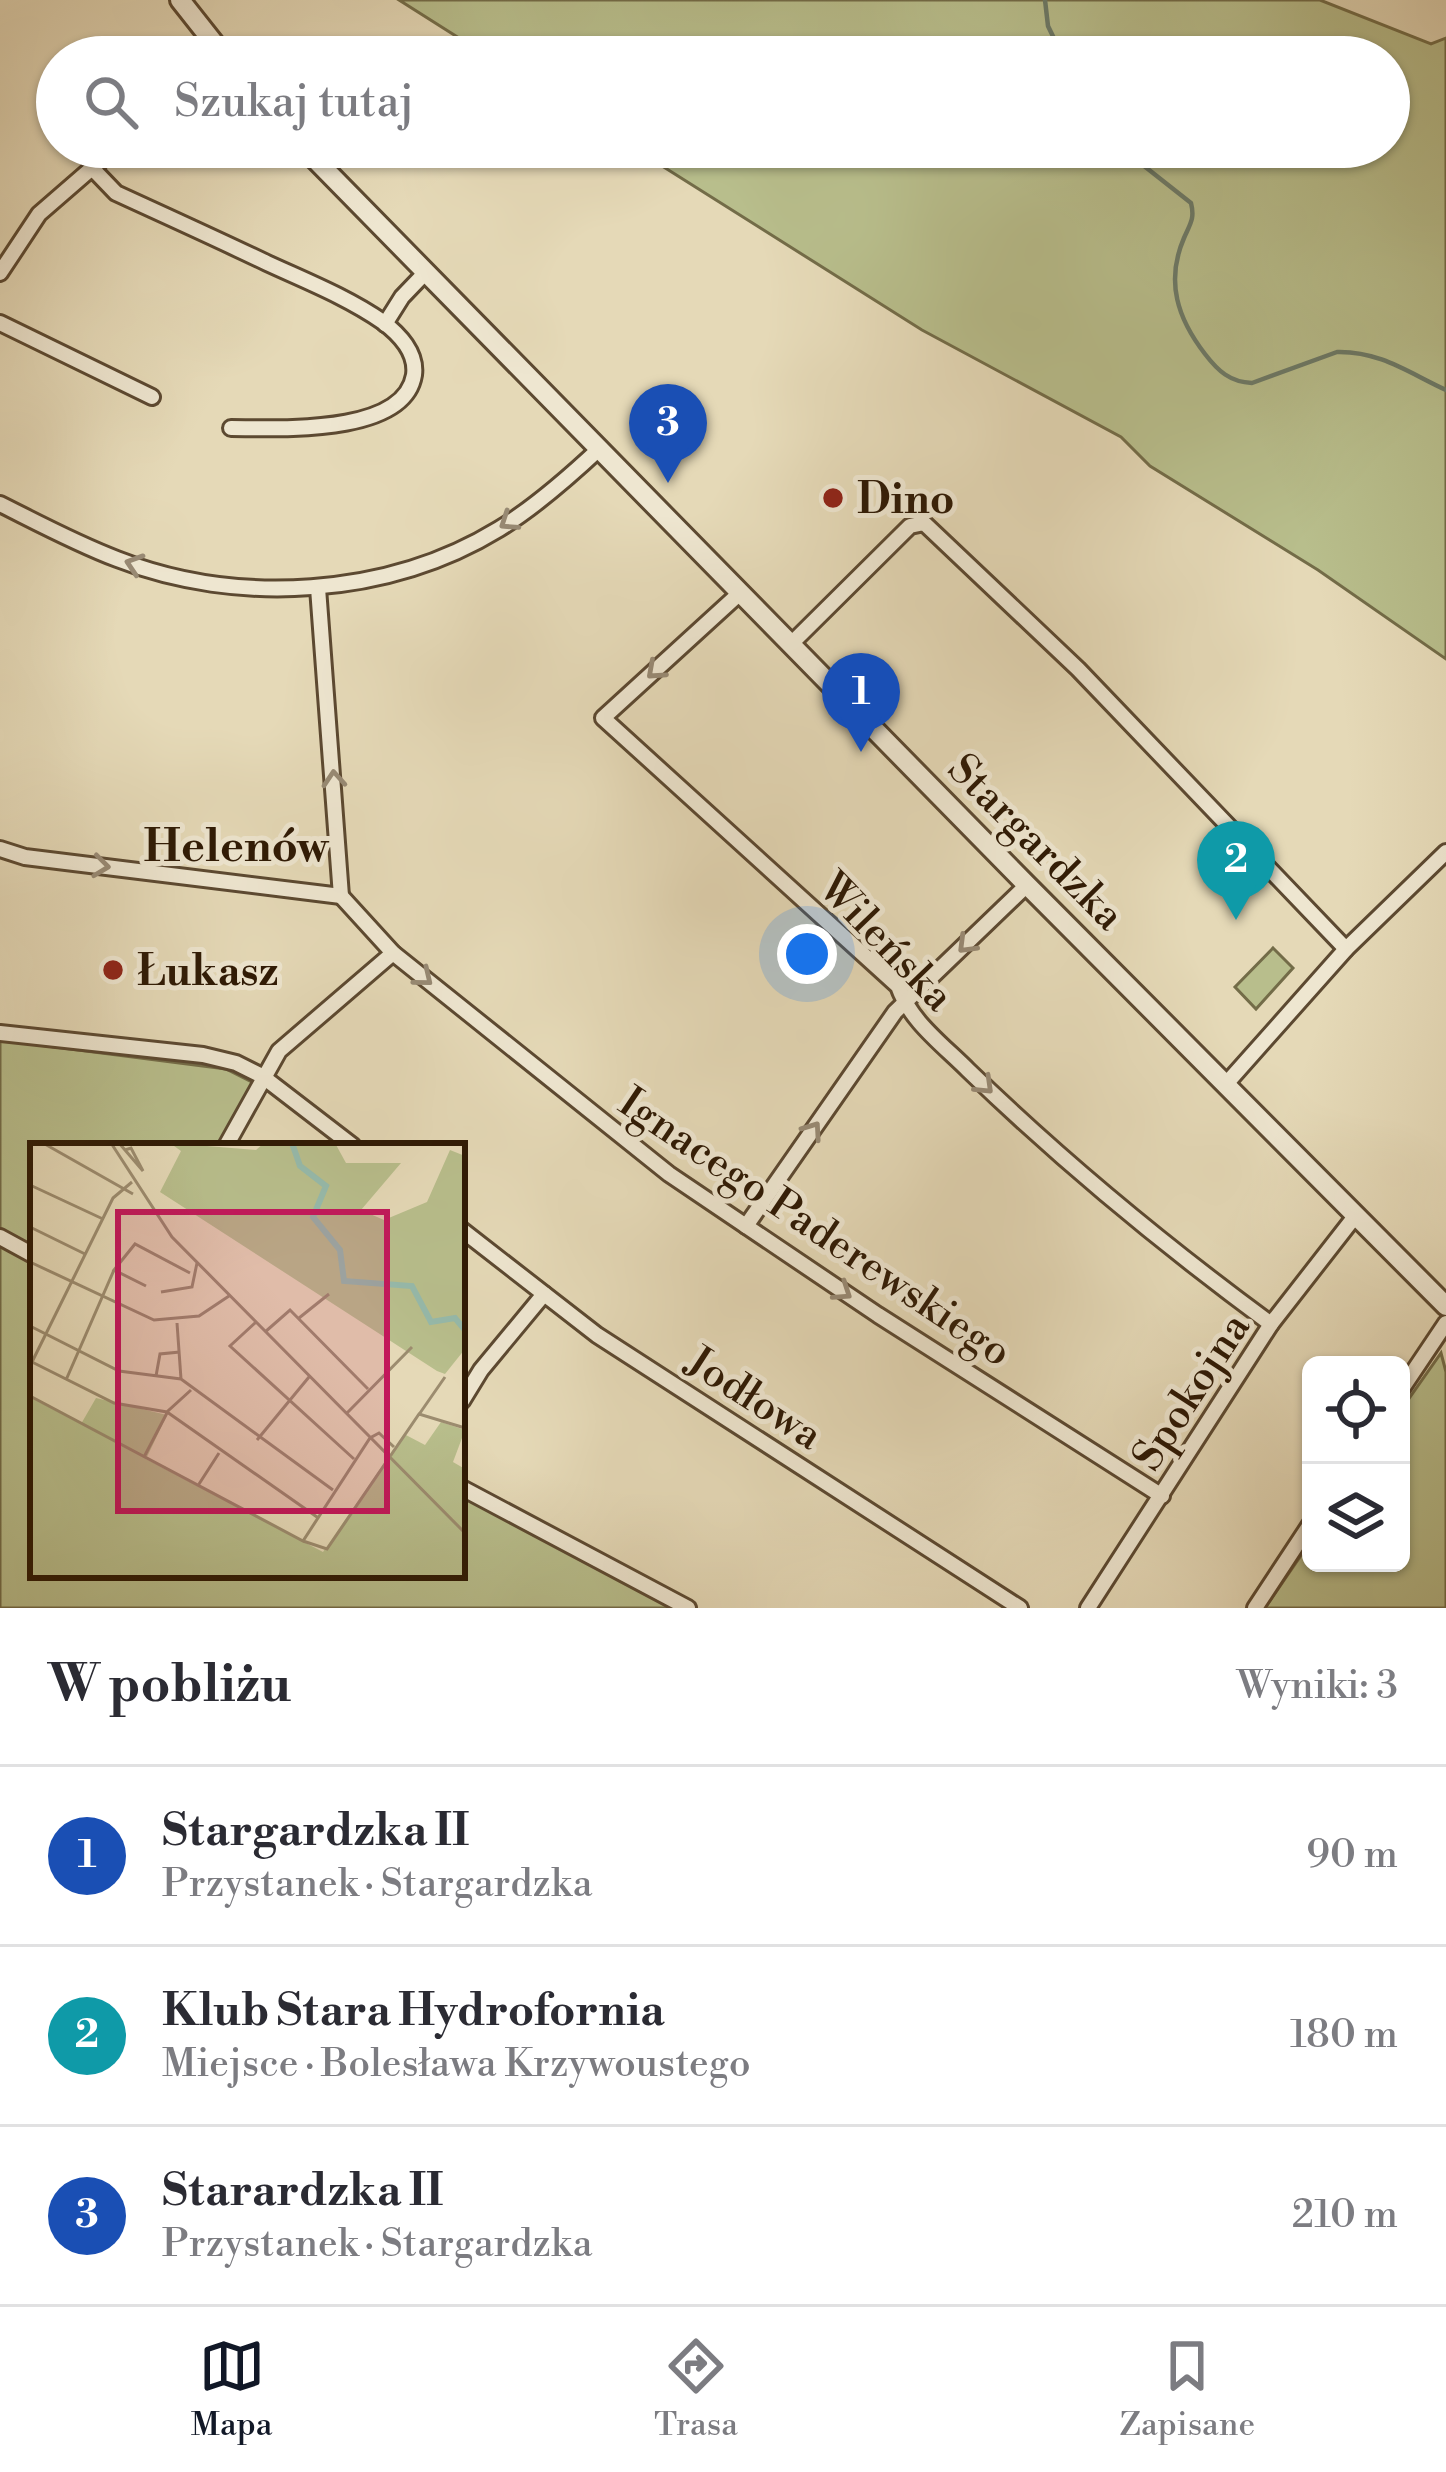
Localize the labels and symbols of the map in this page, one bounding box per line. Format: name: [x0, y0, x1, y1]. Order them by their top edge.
pin: 3: [629, 384, 707, 483]
place label: Dino: [857, 474, 954, 527]
marker: Dino: [820, 485, 846, 511]
one-way arrow: [500, 508, 522, 530]
one-way arrow: [124, 554, 145, 579]
pin: 1: [822, 653, 900, 752]
one-way arrow: [648, 657, 669, 678]
street label: Stargardzka: [935, 743, 1135, 943]
one-way arrow: [321, 769, 347, 788]
district label: Helenów: [144, 819, 329, 876]
pin: 2: [1197, 821, 1275, 920]
one-way arrow: [91, 853, 110, 879]
street label: Wileńska: [805, 861, 965, 1024]
your location: [777, 924, 837, 984]
one-way arrow: [959, 931, 981, 953]
place label: Łukasz: [137, 946, 278, 999]
marker: Łukasz: [100, 957, 126, 983]
one-way arrow: [411, 964, 433, 985]
one-way arrow: [971, 1072, 993, 1094]
street label: Ignacego Paderewskiego: [608, 1077, 1021, 1380]
one-way arrow: [799, 1121, 821, 1143]
inset map: [30, 1143, 465, 1578]
one-way arrow: [830, 1277, 852, 1299]
street label: Spokojna: [1122, 1303, 1264, 1482]
street label: Jodłowa: [674, 1335, 832, 1463]

